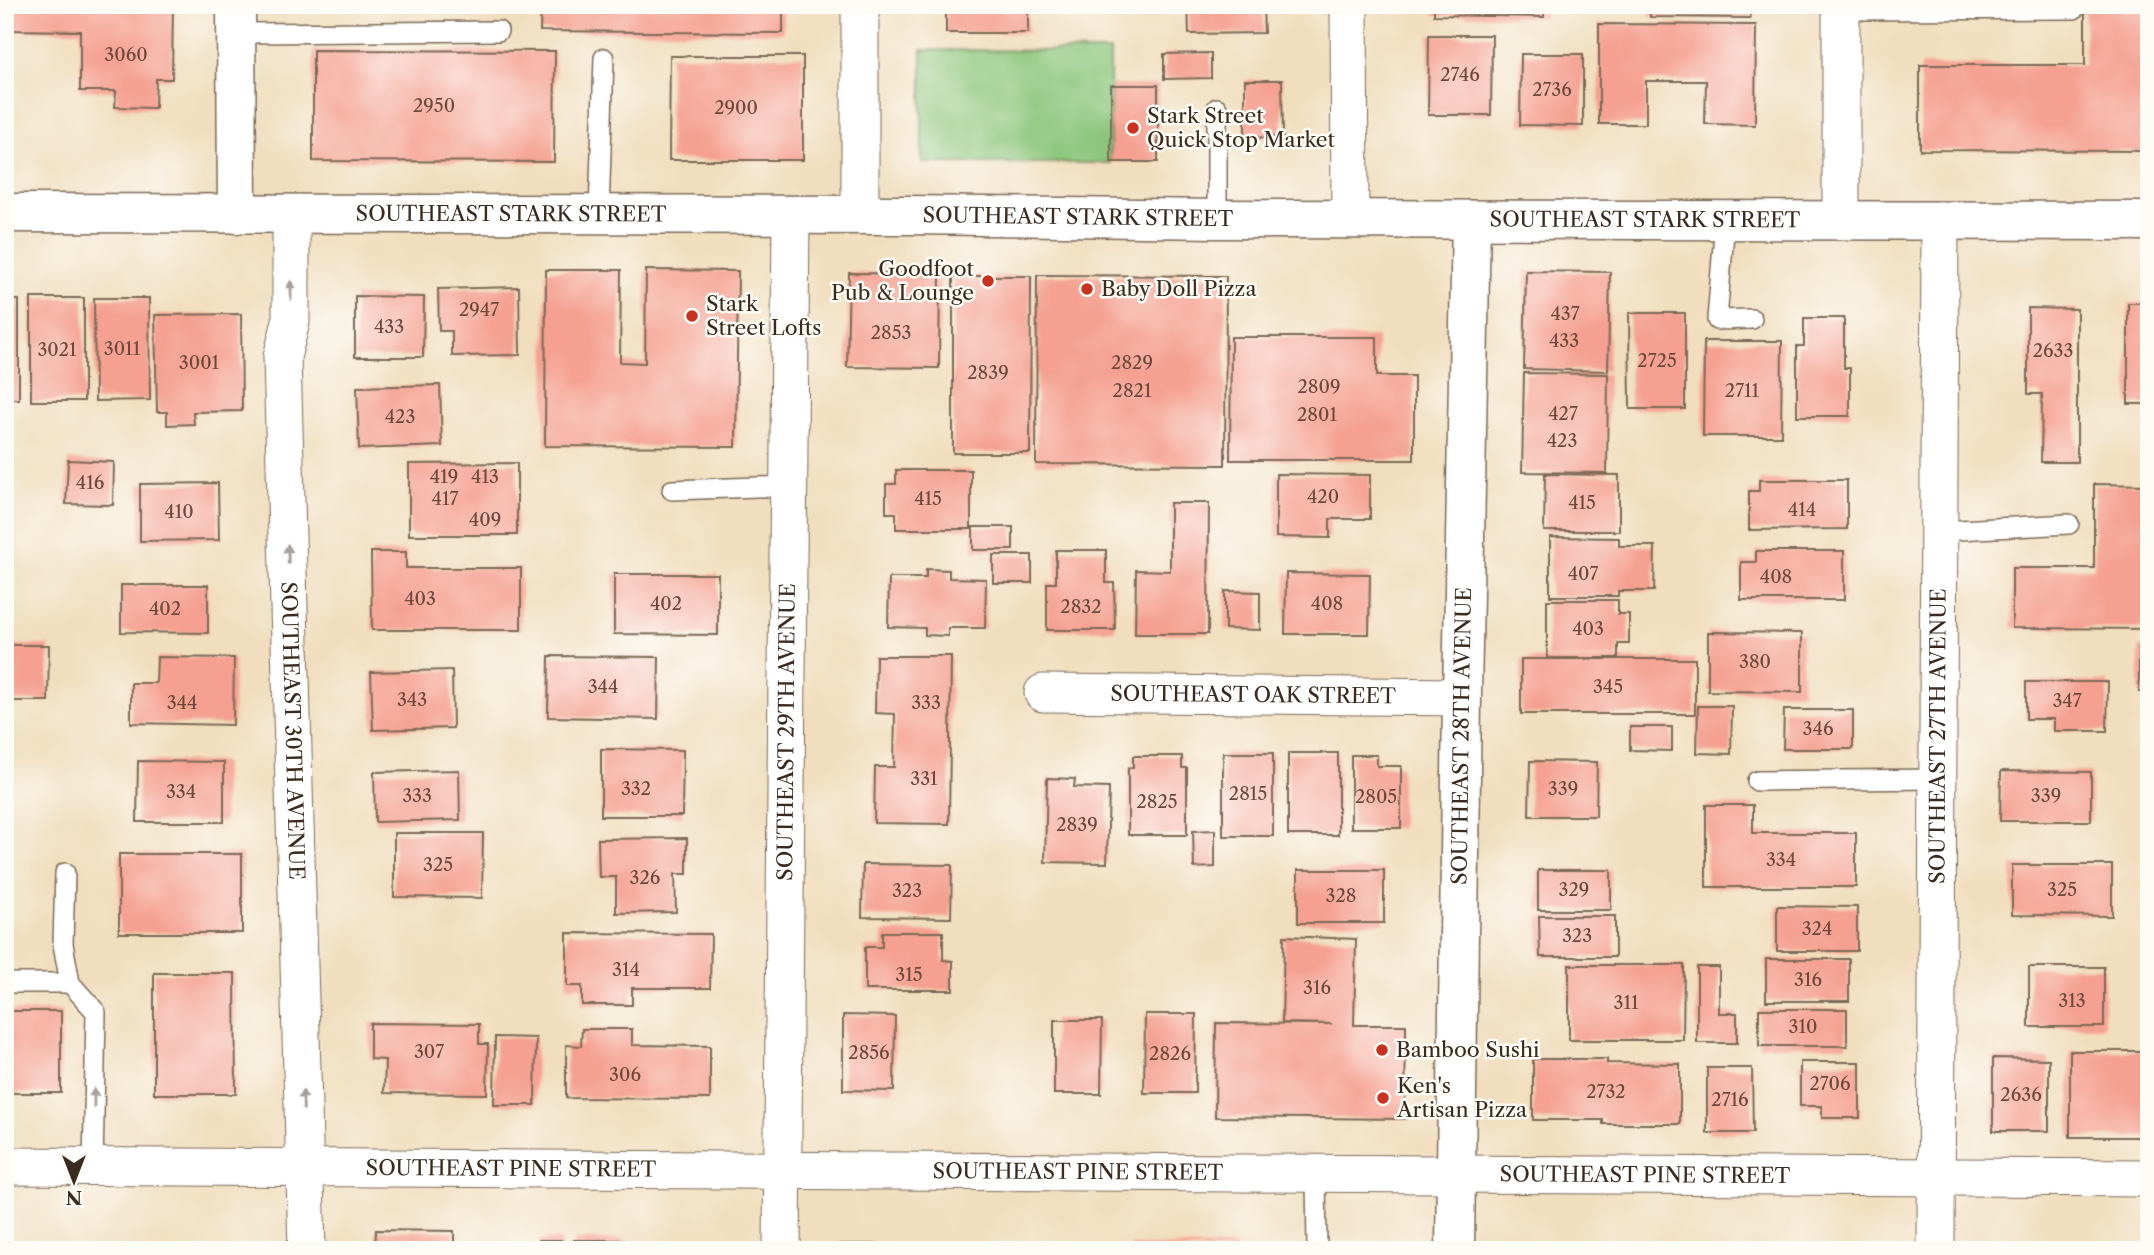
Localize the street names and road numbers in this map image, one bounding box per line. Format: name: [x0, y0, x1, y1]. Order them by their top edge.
street label: SOUTHEAST STARK STREET: [356, 201, 667, 226]
street label: SOUTHEAST STARK STREET: [922, 202, 1234, 231]
street label: SOUTHEAST STARK STREET: [1490, 207, 1801, 232]
street label: SOUTHEAST 30TH AVENUE: [276, 581, 310, 880]
street label: SOUTHEAST 29TH AVENUE: [772, 583, 800, 881]
street label: SOUTHEAST 28TH AVENUE: [1447, 587, 1476, 885]
street label: SOUTHEAST 27TH AVENUE: [1924, 588, 1951, 884]
street label: SOUTHEAST OAK STREET: [1110, 681, 1396, 708]
street label: SOUTHEAST PINE STREET: [366, 1155, 657, 1182]
street label: SOUTHEAST PINE STREET: [933, 1158, 1224, 1185]
street label: SOUTHEAST PINE STREET: [1500, 1161, 1791, 1188]

